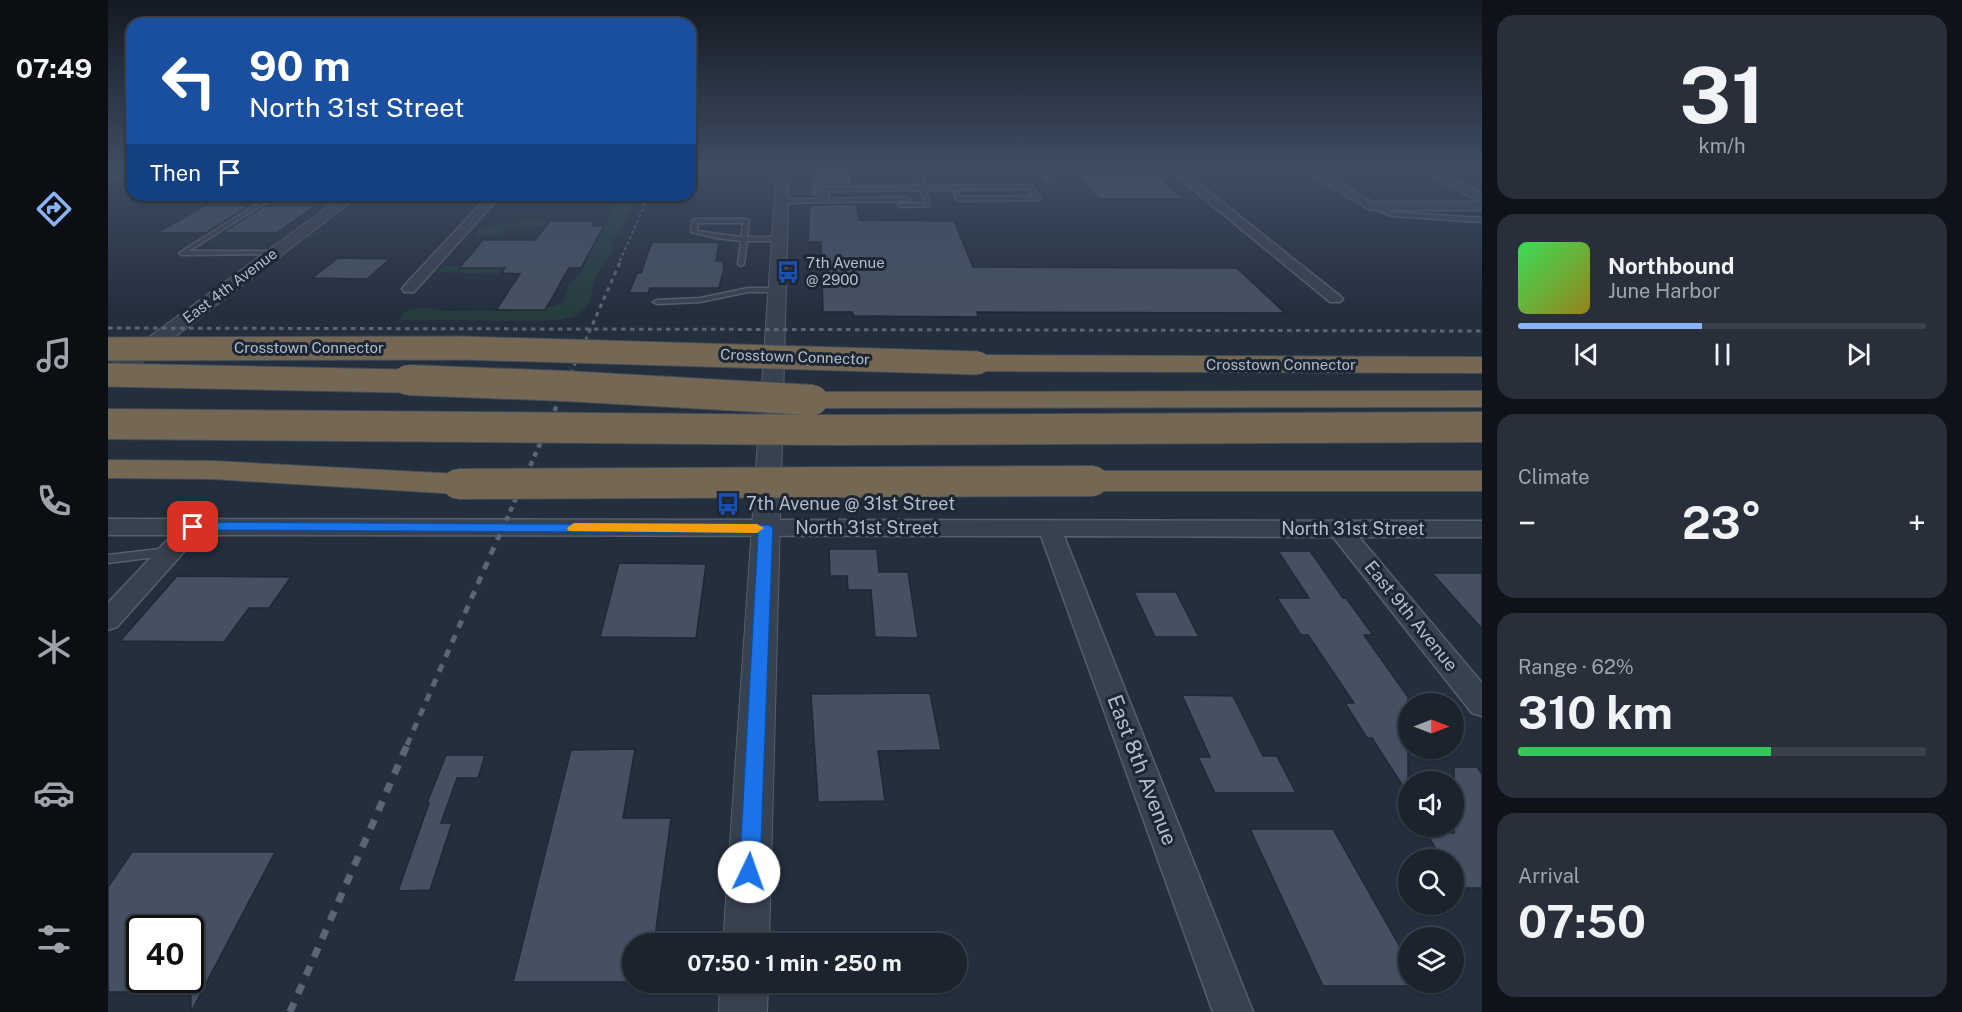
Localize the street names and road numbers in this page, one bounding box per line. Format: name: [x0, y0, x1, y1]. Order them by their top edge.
street label: East 4th Avenue: [179, 245, 280, 327]
street label: Crosstown Connector: [234, 339, 384, 356]
street label: Crosstown Connector: [720, 345, 870, 368]
street label: Crosstown Connector: [1206, 356, 1356, 373]
street label: North 31st Street: [795, 517, 939, 538]
street label: North 31st Street: [1281, 518, 1425, 539]
street label: East 9th Avenue: [1360, 556, 1462, 675]
street label: East 8th Avenue: [1102, 691, 1183, 849]

